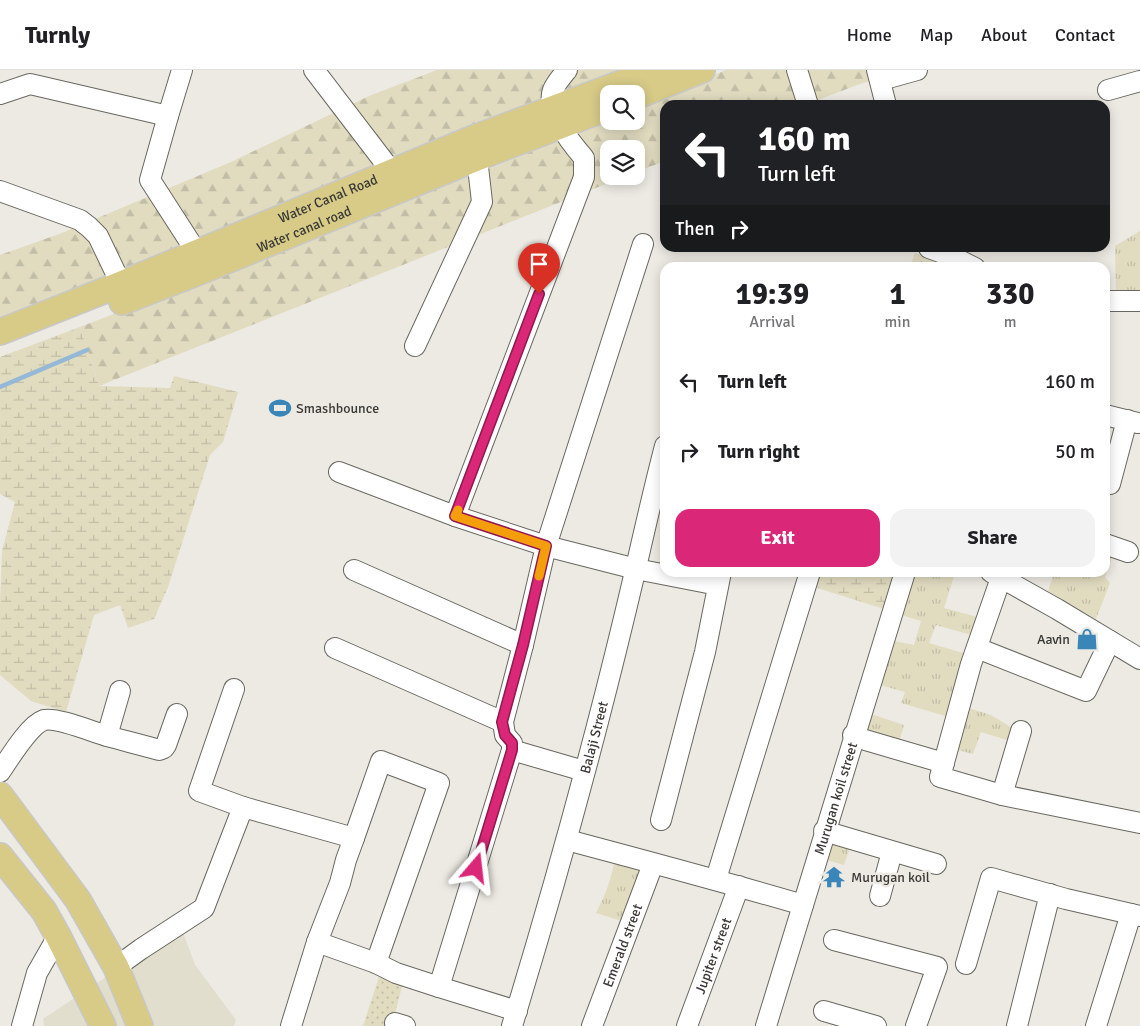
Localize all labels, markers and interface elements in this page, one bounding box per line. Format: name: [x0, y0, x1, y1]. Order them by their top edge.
text: Turnly: [25, 20, 90, 50]
text: Home: [847, 24, 892, 46]
text: Map: [920, 24, 953, 46]
text: About: [981, 24, 1027, 46]
text: Contact: [1055, 24, 1115, 46]
map controls: [600, 85, 645, 185]
button: search: [600, 85, 645, 130]
text: 160 m: [758, 117, 851, 160]
icon: left: [675, 120, 740, 185]
button: layers: [600, 140, 645, 185]
text: Turn left: [758, 160, 836, 187]
street label: Water Canal Road: [276, 170, 380, 227]
street label: Water canal road: [254, 202, 354, 256]
icon: right: [725, 215, 753, 243]
text: Then: [675, 217, 715, 241]
pin: [518, 243, 560, 294]
icon: arrive: [525, 250, 553, 278]
text: 19:39: [735, 276, 809, 313]
text: 1: [889, 276, 906, 313]
text: 330: [986, 276, 1034, 313]
text: Arrival: [749, 312, 795, 332]
text: min: [885, 312, 910, 332]
text: m: [1004, 312, 1017, 332]
icon: left: [675, 368, 703, 396]
text: Turn left: [718, 370, 787, 394]
text: 160 m: [1045, 370, 1095, 394]
sports icon: Smashbounce: [267, 395, 293, 421]
place label: Smashbounce: [296, 400, 379, 417]
icon: right: [675, 438, 703, 466]
text: Turn right: [718, 440, 800, 464]
text: 50 m: [1055, 440, 1095, 464]
button: Exit: [675, 509, 880, 567]
button: Share: [890, 509, 1095, 567]
shop icon: Aavin: [1074, 626, 1100, 652]
place label: Aavin: [1037, 631, 1070, 648]
street label: Balaji Street: [576, 699, 612, 775]
street label: Murugan koil street: [810, 740, 861, 857]
position arrow: [449, 841, 501, 893]
temple icon: Murugan koil: [821, 864, 847, 890]
place label: Murugan koil: [851, 869, 930, 886]
street label: Emerald street: [599, 901, 646, 990]
street label: Jupiter street: [691, 915, 735, 996]

